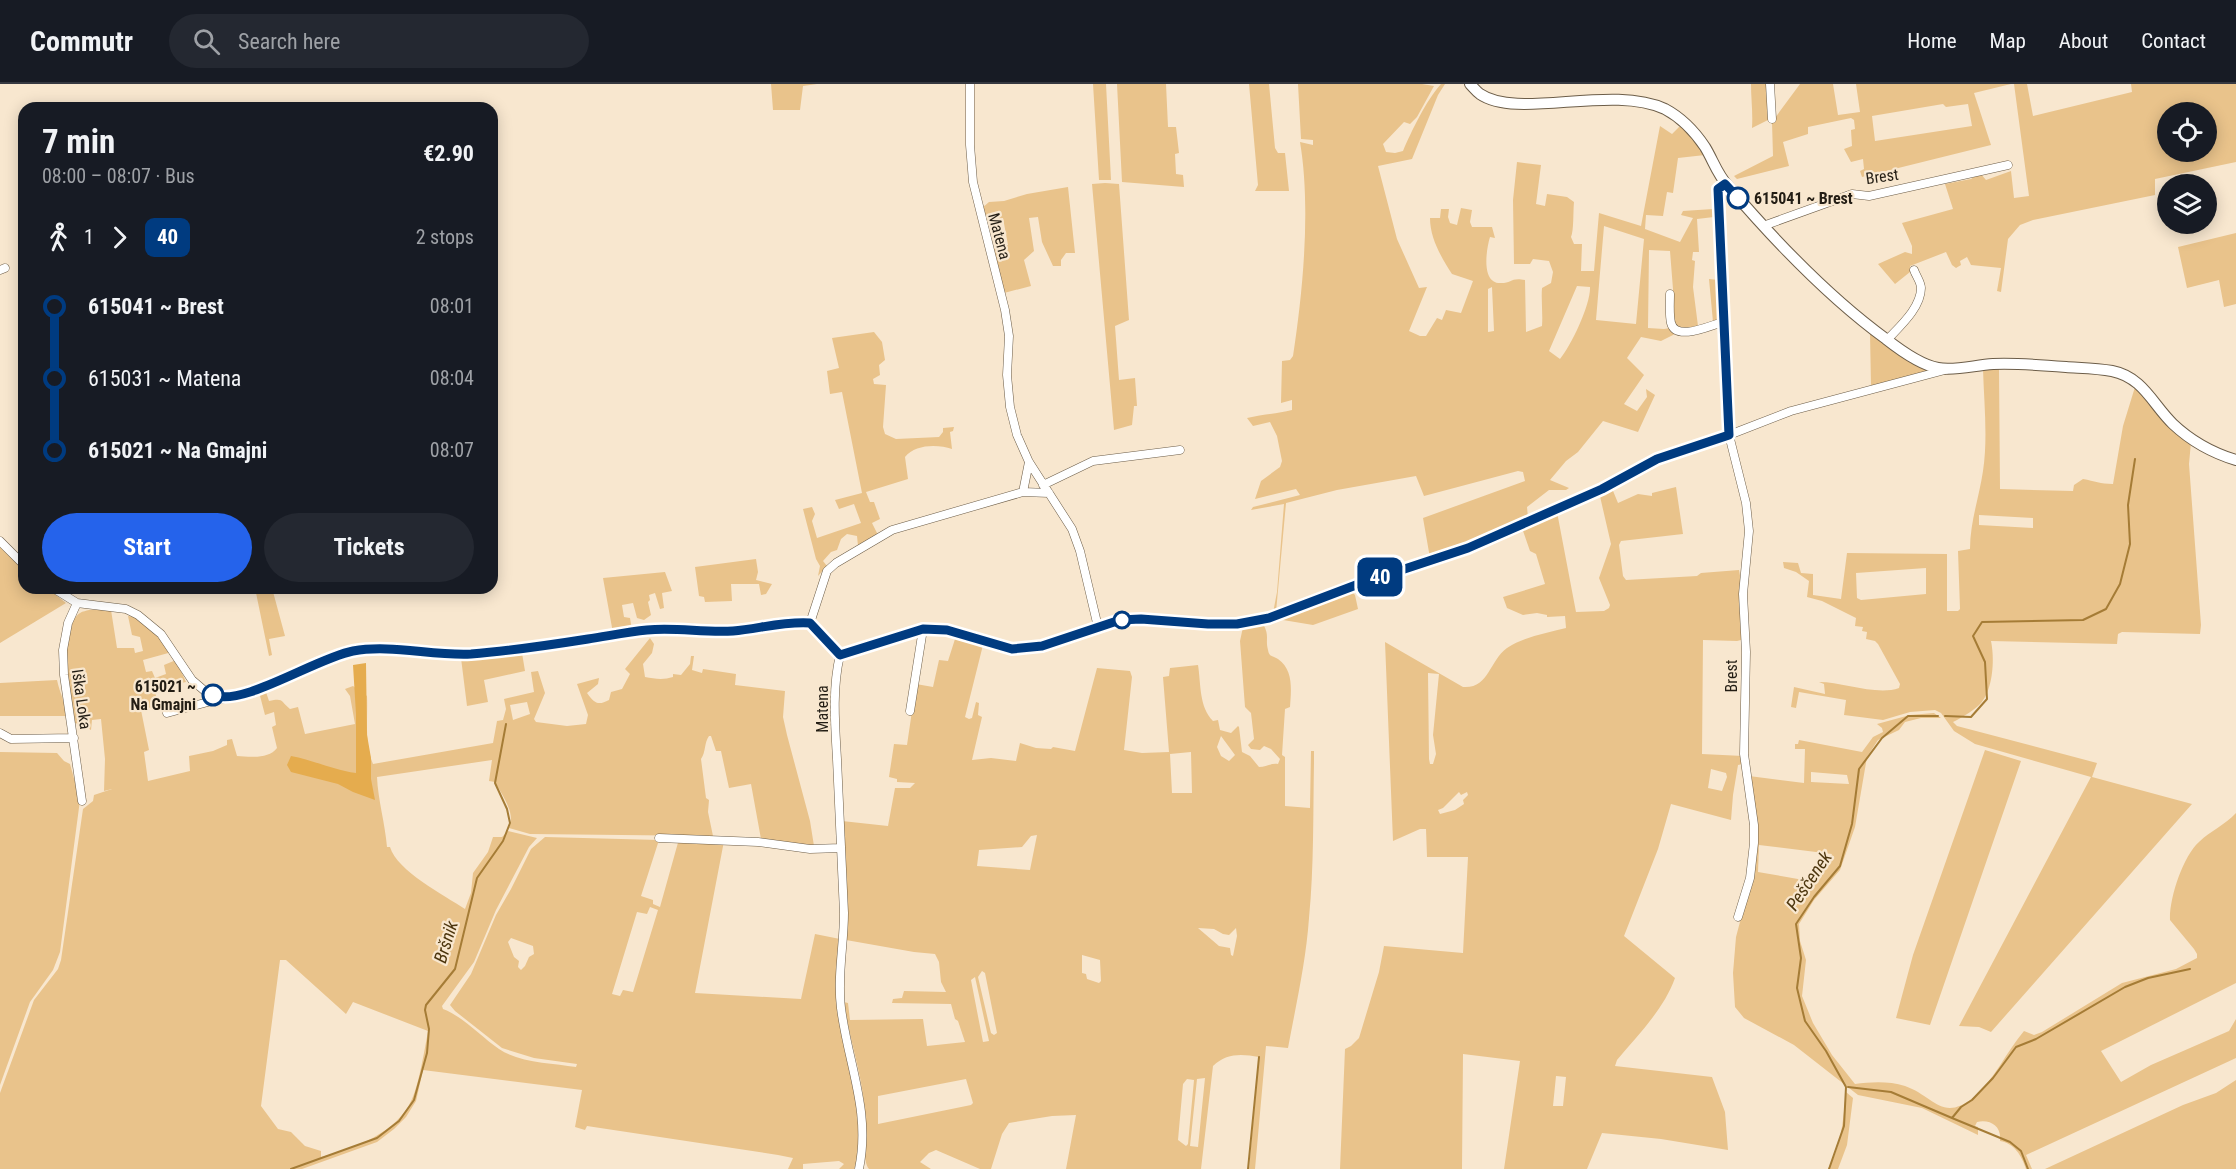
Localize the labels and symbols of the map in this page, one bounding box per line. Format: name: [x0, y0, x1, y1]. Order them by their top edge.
street label: Brest: [1864, 165, 1900, 188]
marker: 615041 ~ Brest: [1727, 187, 1749, 209]
place label: 615041 ~ Brest: [1754, 189, 1853, 208]
street label: Matena: [984, 211, 1015, 261]
line badge: 40: [1353, 558, 1407, 596]
unlabelled marker: [1113, 611, 1131, 629]
street label: Brest: [1722, 659, 1741, 693]
street label: Iška Loka: [68, 668, 95, 730]
place label: 615021 ~ Na Gmajni: [130, 677, 196, 714]
marker: 615021 ~ Na Gmajni: [202, 684, 224, 706]
street label: Matena: [813, 685, 832, 733]
water label: Peščenek: [1781, 846, 1837, 914]
water label: Bršnik: [429, 917, 462, 966]

